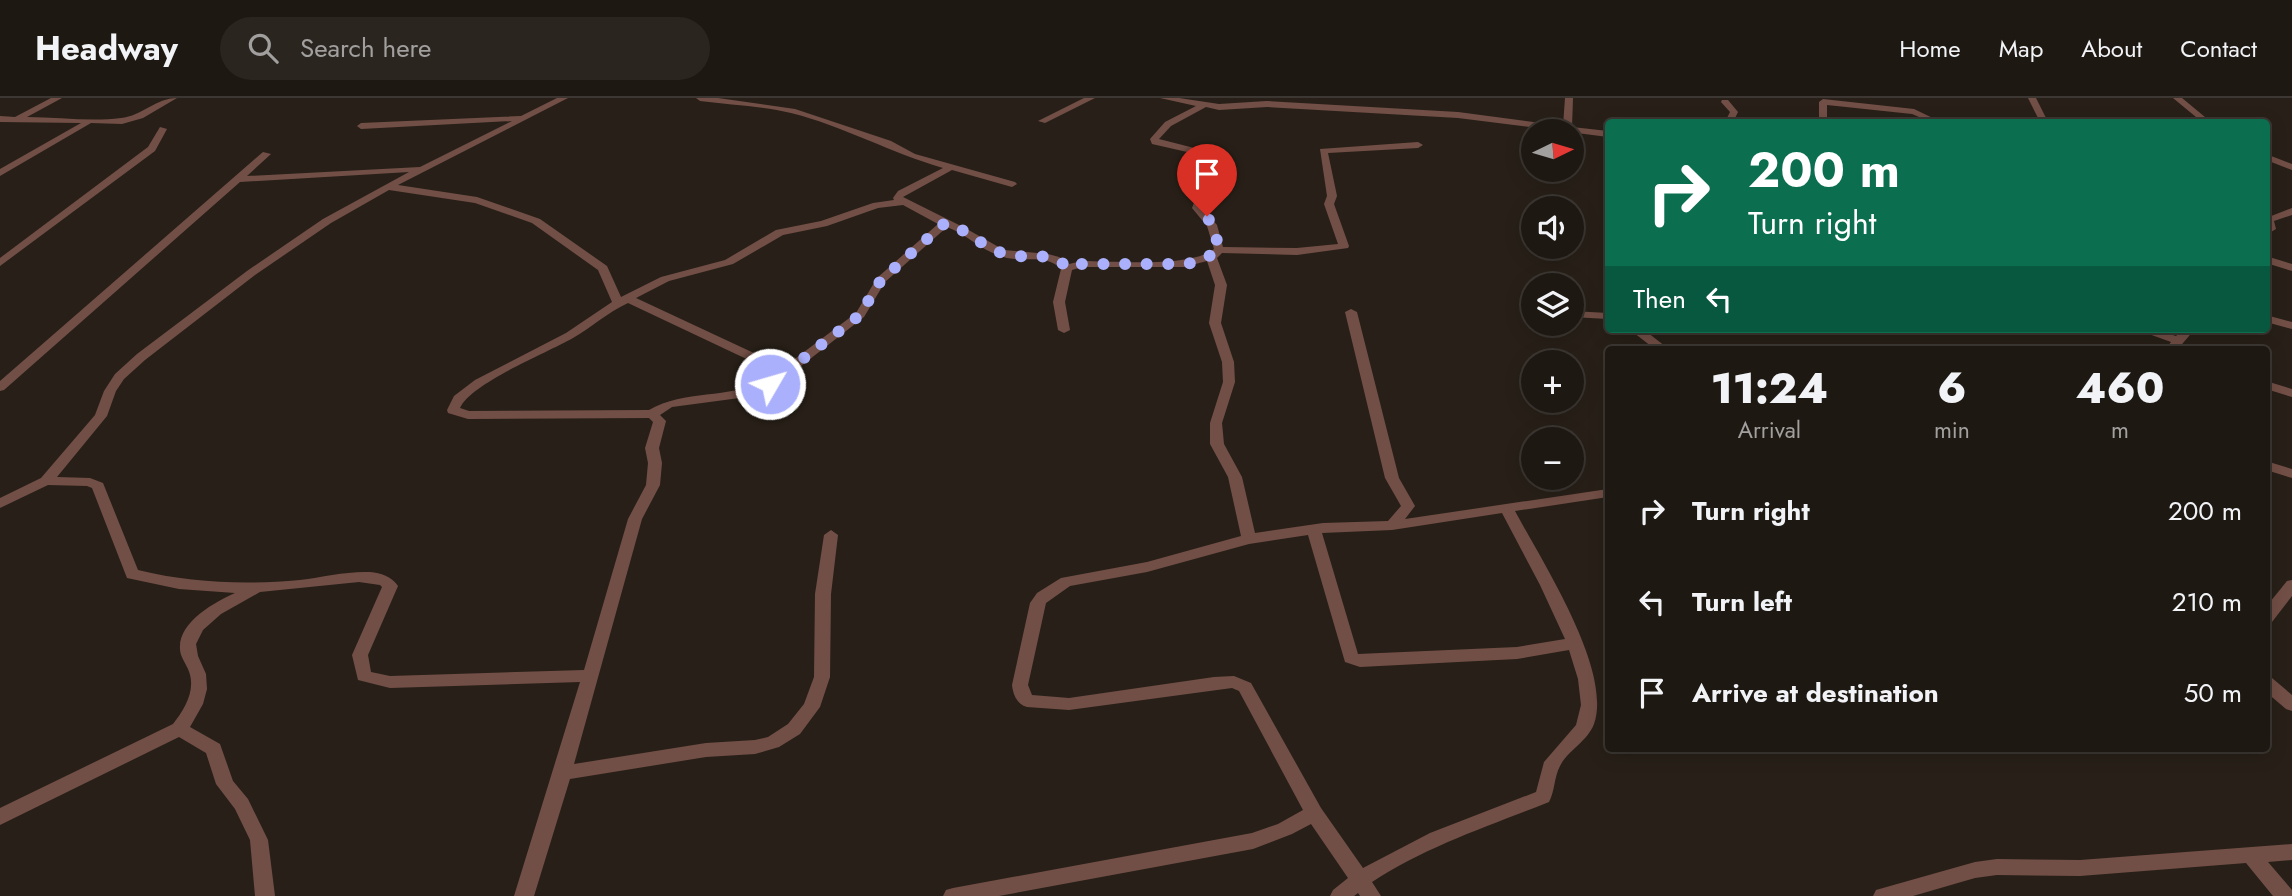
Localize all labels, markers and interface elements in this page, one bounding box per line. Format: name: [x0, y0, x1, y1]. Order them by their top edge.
search box: [220, 17, 710, 80]
text: Headway: [35, 25, 178, 72]
icon: search: [244, 29, 282, 67]
text: Search here: [300, 29, 431, 67]
text: Home: [1899, 31, 1961, 66]
text: Map: [1999, 31, 2043, 66]
text: About: [2081, 31, 2142, 66]
text: Contact: [2180, 31, 2257, 66]
north arrow: [1521, 119, 1584, 182]
map controls: [1521, 119, 1584, 490]
text: 200 m: [1748, 135, 1900, 205]
pin: [1177, 144, 1237, 216]
icon: right: [1633, 147, 1724, 238]
icon: arrive: [1188, 155, 1226, 193]
button: sound: [1521, 196, 1584, 259]
text: Turn right: [1748, 200, 1877, 246]
button: layers: [1521, 273, 1584, 336]
text: Then: [1633, 280, 1686, 318]
icon: left: [1700, 280, 1738, 318]
position arrow: [733, 347, 807, 421]
button: +: [1521, 350, 1584, 413]
text: 11:24: [1711, 358, 1828, 419]
text: 6: [1937, 358, 1967, 419]
text: 460: [2076, 358, 2164, 419]
text: Arrival: [1738, 413, 1801, 447]
text: min: [1934, 413, 1970, 447]
text: m: [2111, 413, 2129, 447]
button: −: [1521, 427, 1584, 490]
icon: right: [1633, 492, 1671, 530]
text: Turn right: [1692, 492, 1810, 530]
text: 200 m: [2168, 492, 2242, 530]
icon: left: [1633, 583, 1671, 621]
text: Turn left: [1692, 583, 1792, 621]
text: 210 m: [2172, 583, 2242, 621]
icon: arrive: [1633, 674, 1671, 712]
text: Arrive at destination: [1692, 674, 1939, 712]
text: 50 m: [2184, 674, 2242, 712]

